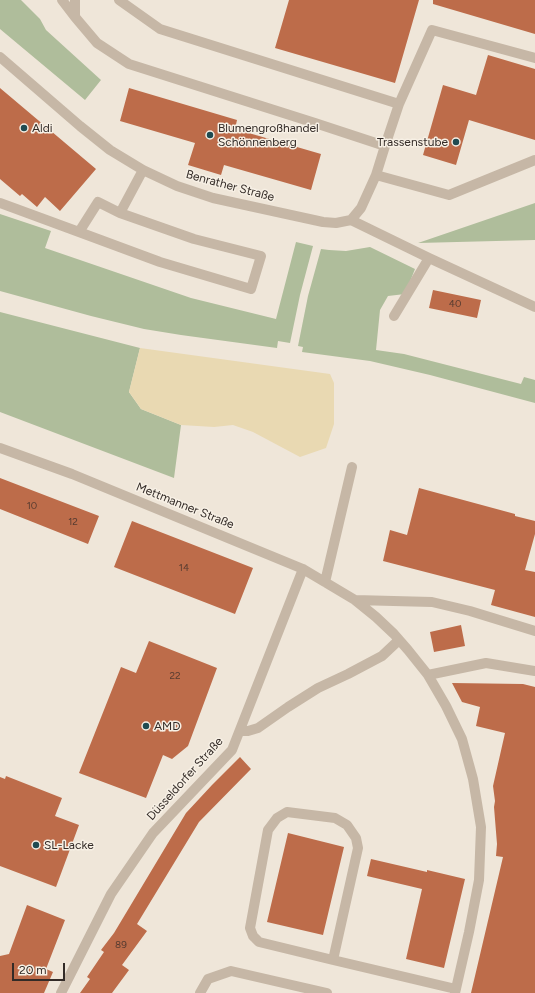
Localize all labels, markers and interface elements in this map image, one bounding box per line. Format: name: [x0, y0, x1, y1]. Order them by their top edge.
place label: Aldi: [32, 121, 53, 135]
place label: Blumengroßhandel Schönnenberg: [218, 121, 319, 149]
marker: Aldi: [19, 123, 29, 133]
marker: Blumengroßhandel Schönnenberg: [205, 130, 215, 140]
place label: Trassenstube: [377, 135, 448, 149]
marker: Trassenstube: [451, 137, 461, 147]
street label: Benrather Straße: [184, 167, 276, 205]
house number: 40: [449, 298, 461, 310]
street label: Mettmanner Straße: [134, 480, 236, 532]
house number: 10: [27, 500, 37, 512]
house number: 12: [68, 516, 78, 528]
house number: 14: [179, 562, 189, 574]
house number: 22: [169, 670, 181, 682]
place label: AMD: [154, 719, 181, 733]
marker: AMD: [141, 721, 151, 731]
street label: Düsseldorfer Straße: [144, 735, 226, 823]
place label: SL-Lacke: [44, 838, 94, 852]
marker: SL-Lacke: [31, 840, 41, 850]
house number: 89: [115, 939, 127, 951]
scale bar: [14, 955, 67, 981]
text: 20 m: [19, 963, 47, 977]

